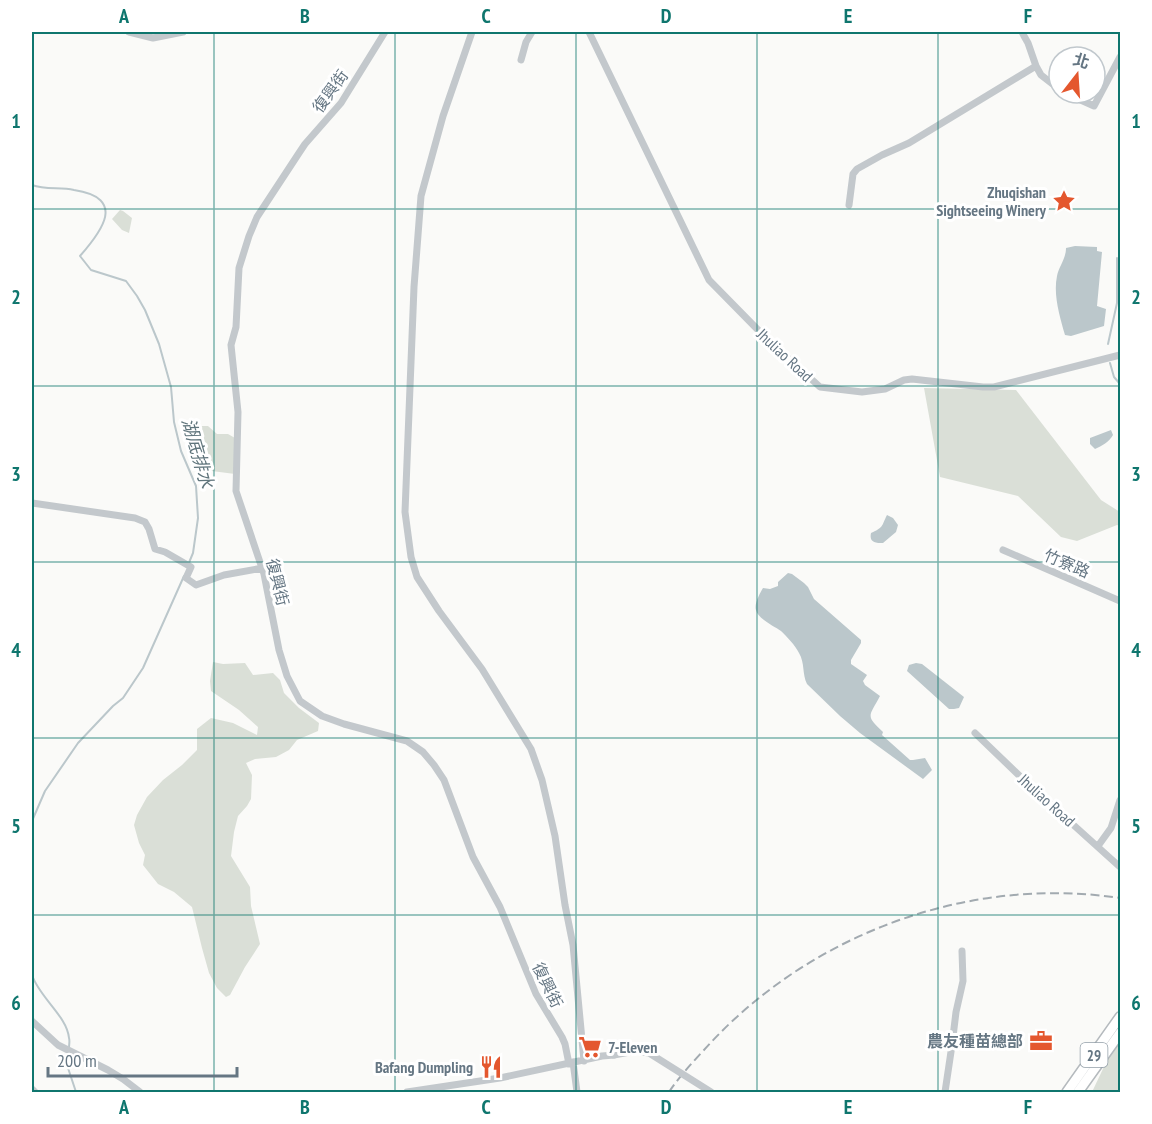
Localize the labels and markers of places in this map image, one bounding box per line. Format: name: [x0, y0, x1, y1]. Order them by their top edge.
place label: Zhuqishan Sightseeing Winery: [936, 182, 1047, 220]
place icon: Zhuqishan Sightseeing Winery: [1051, 188, 1077, 214]
office icon: 農友種苗總部: [1028, 1028, 1054, 1054]
place label: 農友種苗總部: [927, 1031, 1023, 1051]
supermarket icon: 7-Eleven: [577, 1034, 603, 1060]
place label: 7-Eleven: [608, 1037, 657, 1057]
restaurant icon: Bafang Dumpling: [478, 1054, 504, 1080]
place label: Bafang Dumpling: [375, 1057, 473, 1077]

